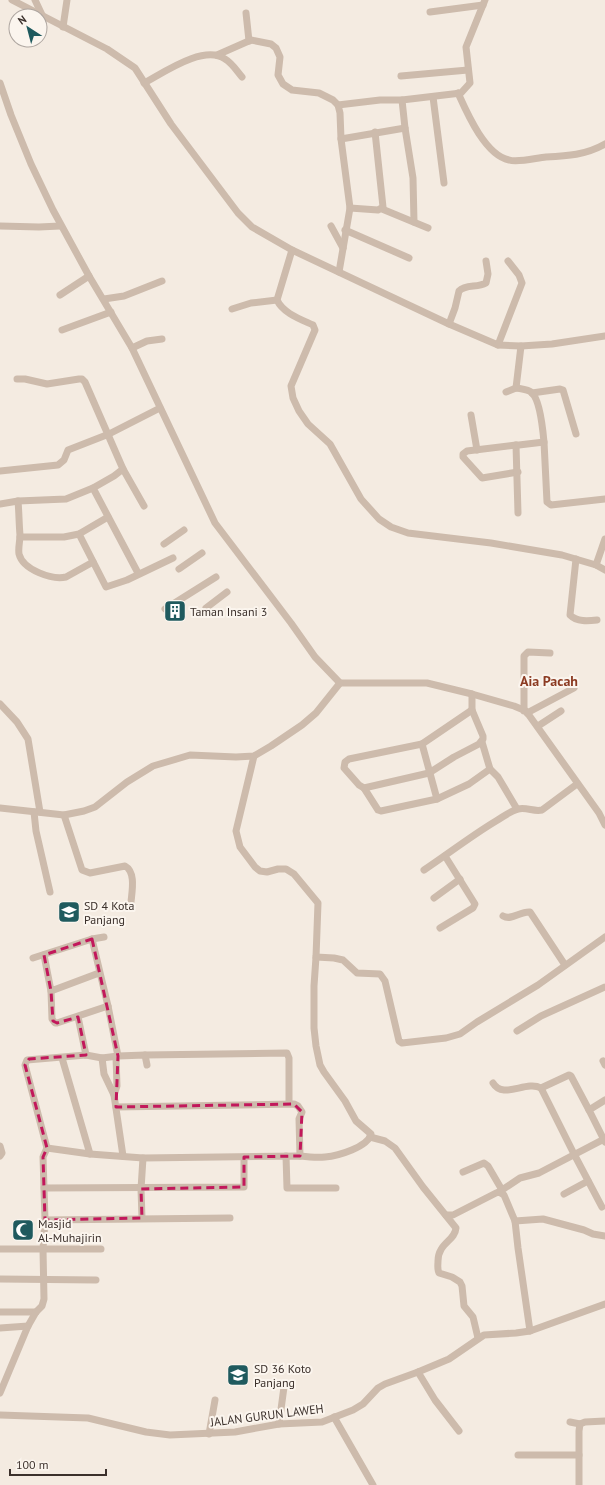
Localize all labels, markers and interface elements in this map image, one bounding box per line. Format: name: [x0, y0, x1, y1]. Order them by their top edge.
north arrow: [8, 8, 48, 48]
text: N: [15, 12, 29, 28]
building icon: Taman Insani 3: [162, 598, 188, 624]
place label: Taman Insani 3: [190, 604, 267, 619]
district label: Aia Pacah: [520, 672, 578, 690]
place label: SD 4 Kota Panjang: [84, 898, 134, 927]
school or university icon: SD 4 Kota Panjang: [56, 899, 82, 925]
place label: Masjid Al-Muhajirin: [38, 1216, 102, 1245]
mosque icon: Masjid Al-Muhajirin: [10, 1217, 36, 1243]
place label: SD 36 Koto Panjang: [254, 1361, 311, 1390]
school or university icon: SD 36 Koto Panjang: [225, 1362, 251, 1388]
street label: JALAN GURUN LAWEH: [209, 1401, 324, 1430]
scale bar: [10, 1451, 106, 1477]
text: 100 m: [16, 1457, 49, 1472]

